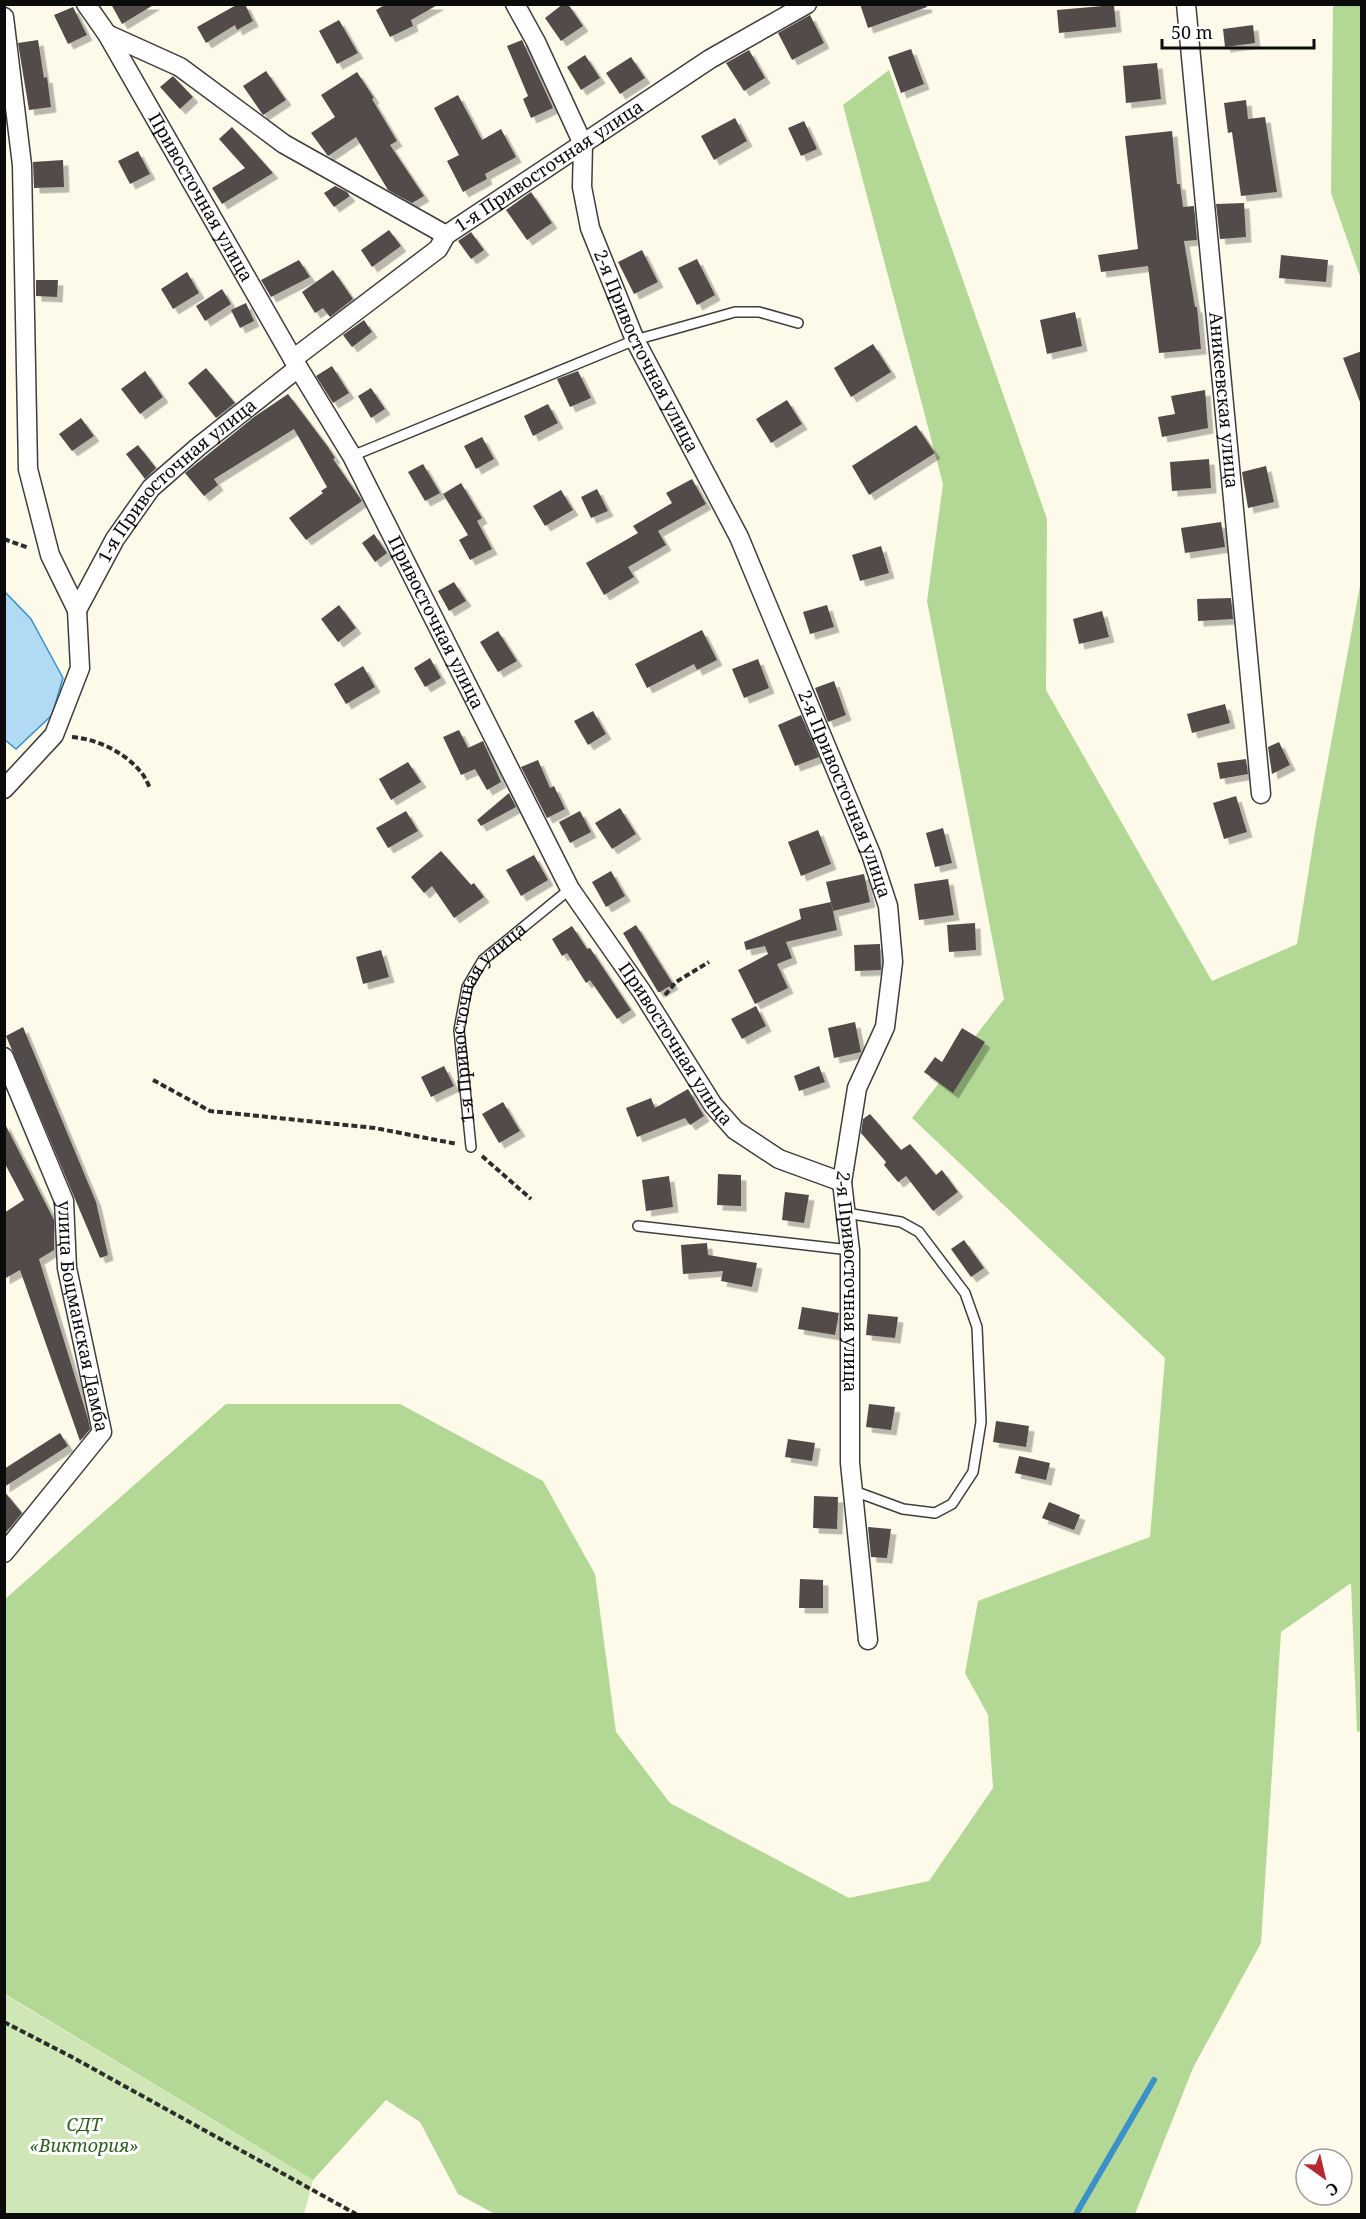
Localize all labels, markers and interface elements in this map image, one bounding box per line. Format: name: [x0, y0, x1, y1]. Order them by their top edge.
scale bar: [1162, 12, 1314, 50]
text: 50 m: [1171, 20, 1213, 44]
street label: 1-я Привосточная улица: [450, 94, 647, 237]
street label: Привосточная улица: [144, 108, 259, 286]
street label: 2-я Привосточная улица: [589, 246, 705, 456]
street label: Аникеевская улица: [1204, 311, 1245, 489]
street label: 1-я Привосточная улица: [92, 392, 261, 567]
street label: Привосточная улица: [383, 531, 490, 713]
street label: 2-я Привосточная улица: [793, 686, 898, 901]
street label: 1-я Привосточная улица: [446, 916, 531, 1124]
street label: Привосточная улица: [614, 957, 739, 1130]
street label: 2-я Привосточная улица: [831, 1169, 863, 1392]
street label: улица Боцманская Дамба: [53, 1200, 115, 1434]
park label: СДТ «Виктория»: [29, 2112, 139, 2157]
north arrow: [1294, 2147, 1354, 2207]
text: С: [1322, 2177, 1343, 2201]

